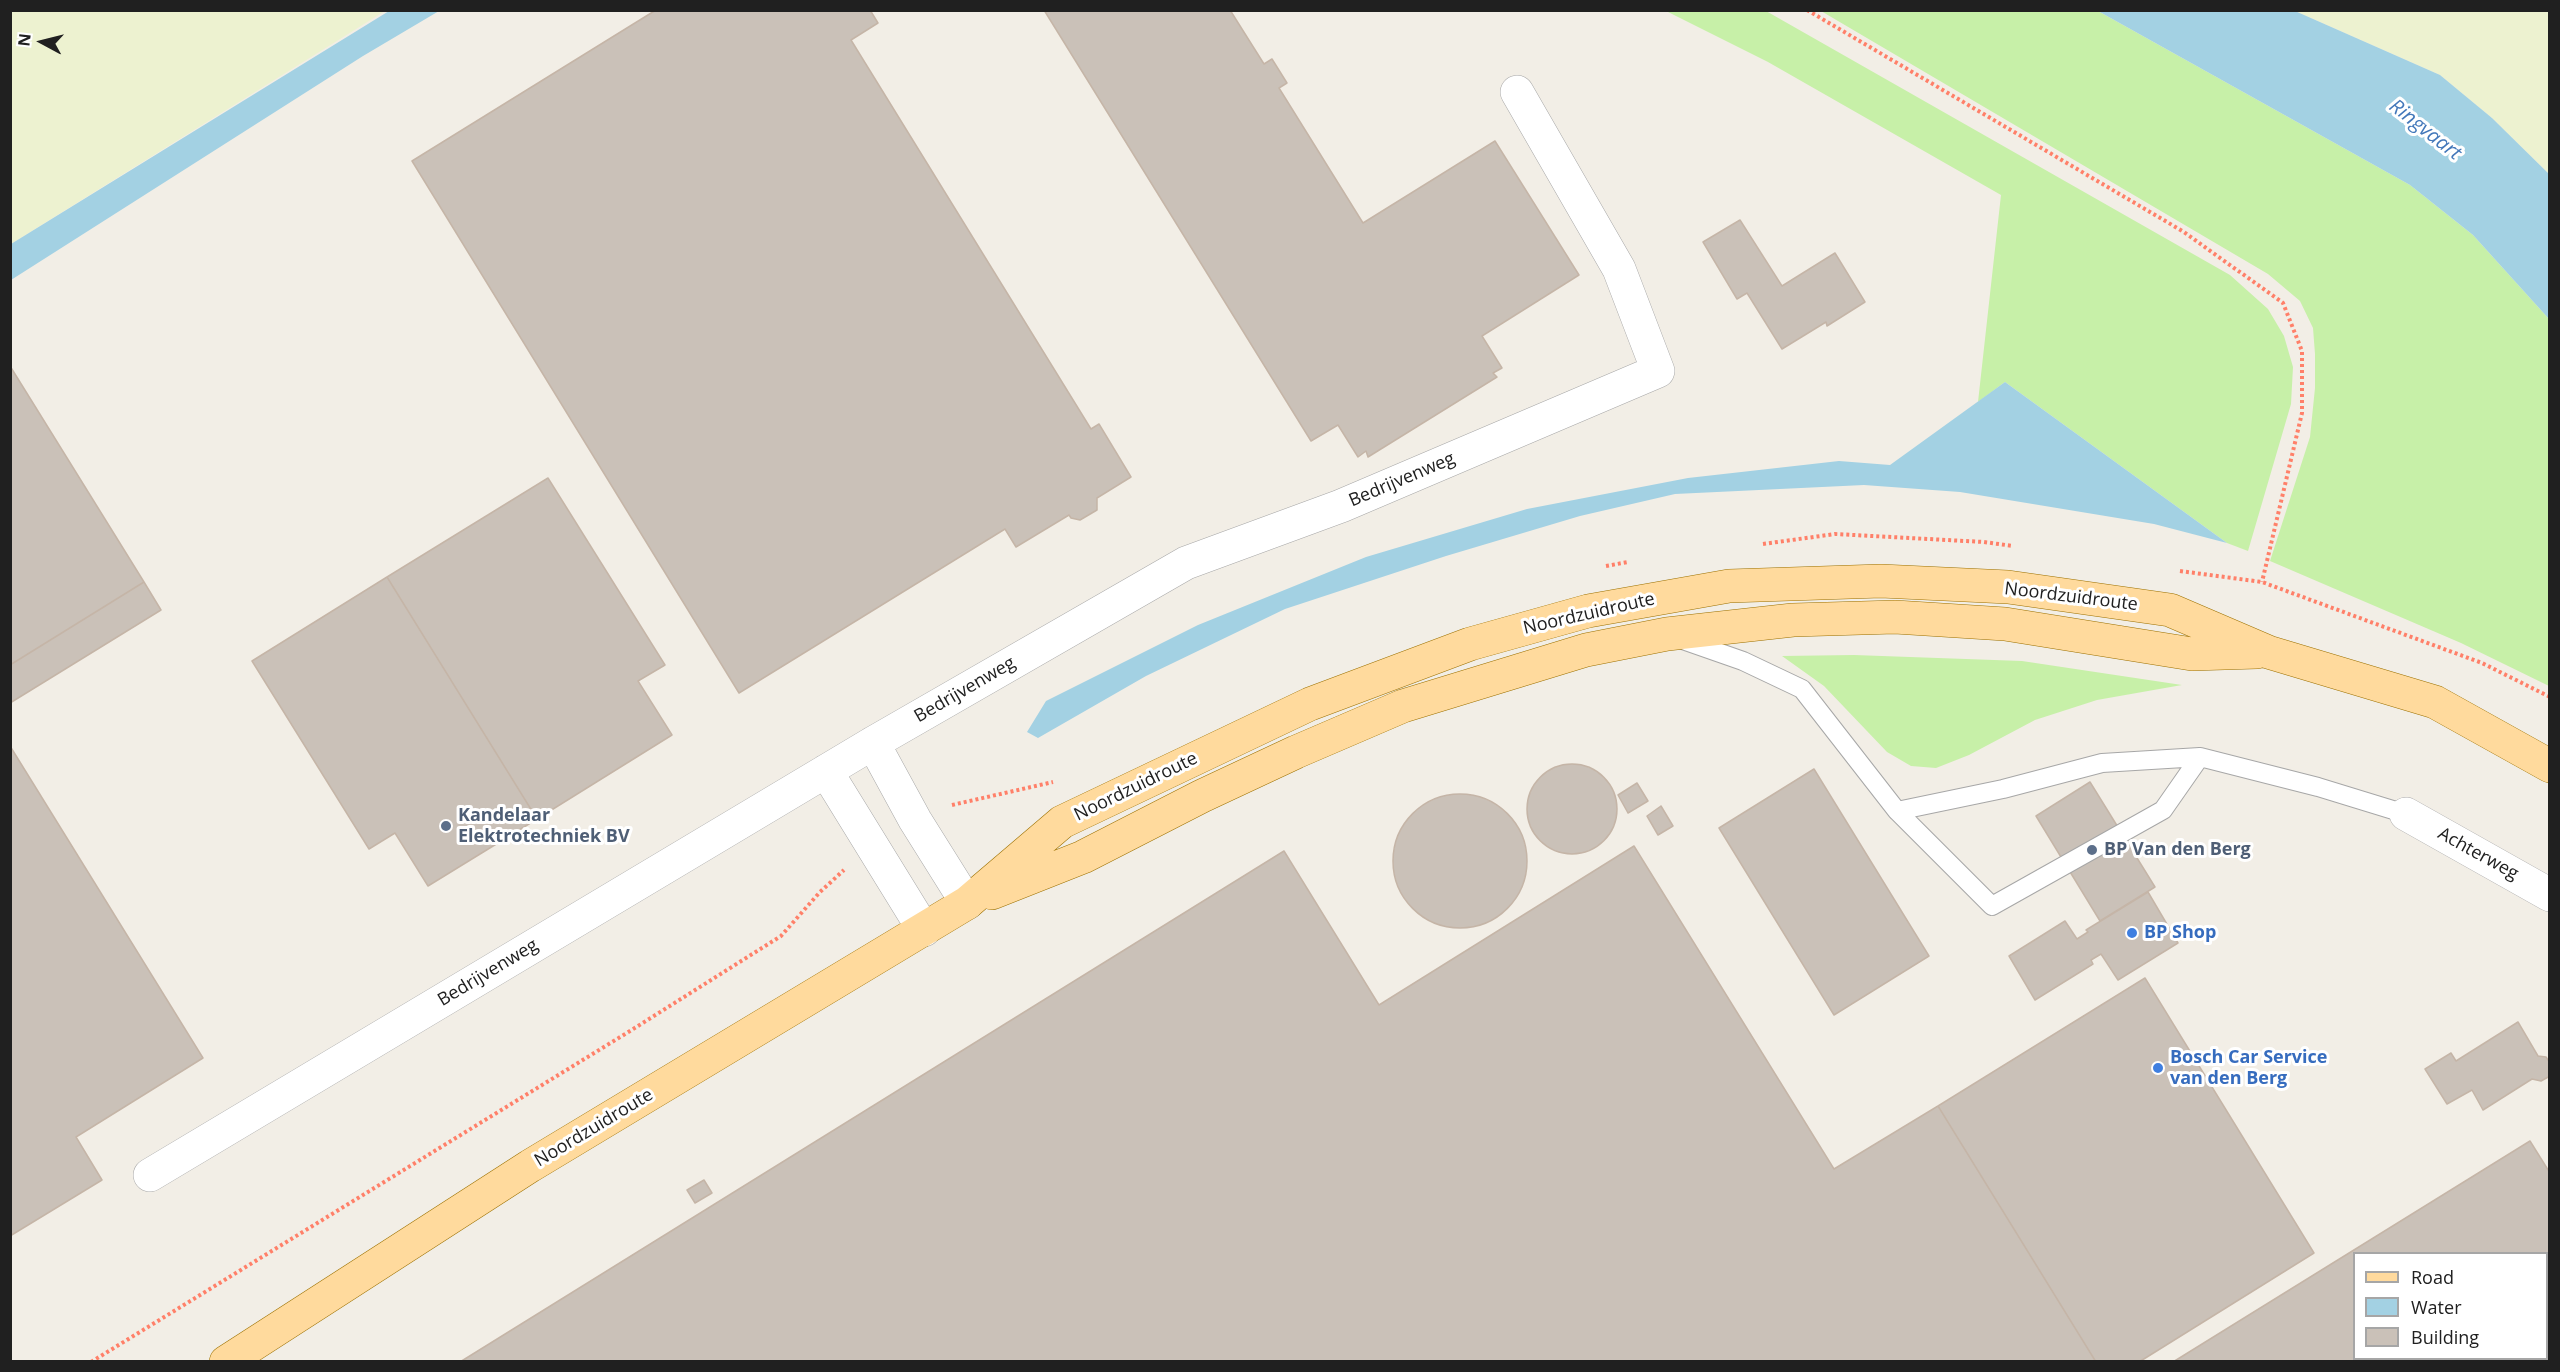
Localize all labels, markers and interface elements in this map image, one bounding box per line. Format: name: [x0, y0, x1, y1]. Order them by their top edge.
north arrow: [12, 12, 72, 72]
text: N: [12, 32, 36, 48]
water label: Ringvaart: [2384, 94, 2466, 166]
street label: Bedrijvenweg: [1346, 448, 1458, 512]
street label: Noordzuidroute: [2003, 578, 2139, 616]
street label: Noordzuidroute: [1521, 588, 1657, 640]
street label: Bedrijvenweg: [911, 652, 1019, 728]
street label: Noordzuidroute: [1071, 748, 1201, 826]
place label: Kandelaar Elektrotechniek BV: [458, 805, 630, 848]
marker: Kandelaar Elektrotechniek BV: [439, 819, 453, 833]
street label: Achterweg: [2434, 823, 2522, 885]
place label: BP Van den Berg: [2104, 839, 2251, 861]
marker: BP Van den Berg: [2085, 843, 2099, 857]
place label: BP Shop: [2144, 922, 2216, 944]
marker: BP Shop: [2125, 926, 2139, 940]
street label: Bedrijvenweg: [434, 935, 542, 1011]
place label: Bosch Car Service van den Berg: [2170, 1047, 2327, 1090]
marker: Bosch Car Service van den Berg: [2151, 1061, 2165, 1075]
street label: Noordzuidroute: [531, 1084, 657, 1172]
legend: [2353, 1252, 2548, 1360]
text: Road: [2411, 1265, 2454, 1289]
text: Water: [2411, 1295, 2462, 1319]
text: Building: [2411, 1325, 2479, 1349]

